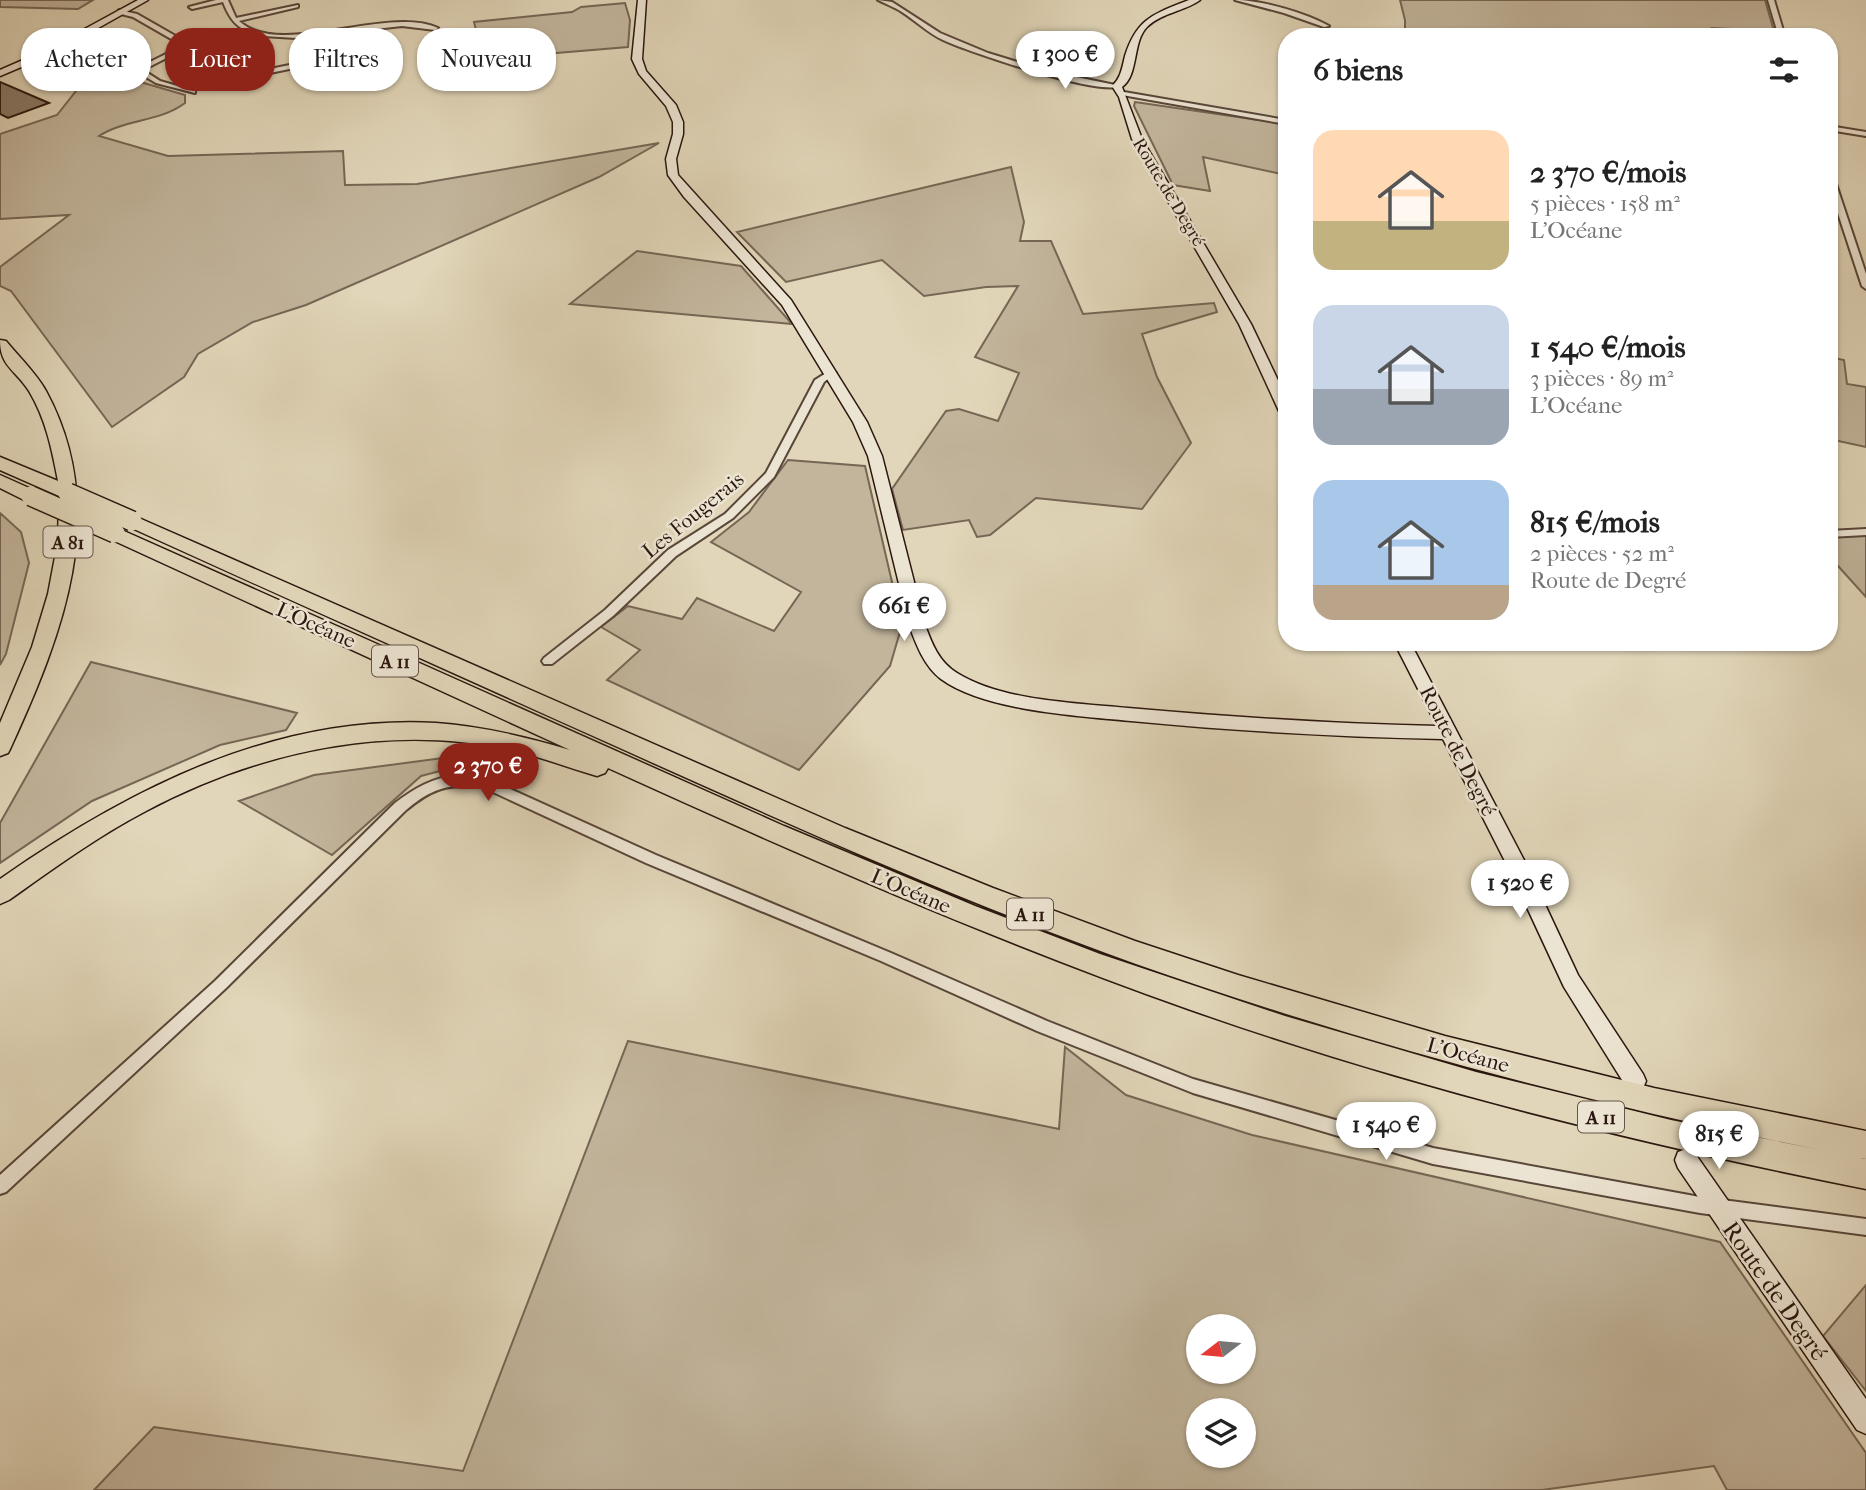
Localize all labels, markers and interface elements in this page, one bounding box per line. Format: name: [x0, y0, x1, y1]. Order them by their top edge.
chip: Acheter: [21, 28, 151, 91]
chip: Louer: [165, 28, 275, 91]
chip: Filtres: [289, 28, 403, 91]
chip: Nouveau: [417, 28, 556, 91]
pin: 1 300 €: [1000, 32, 1130, 91]
text: 1 300 €: [1032, 40, 1098, 67]
icon: filters: [1765, 51, 1803, 89]
text: 6 biens: [1313, 53, 1403, 88]
street label: Route de Degré: [1128, 134, 1209, 250]
text: 2 370 €/mois: [1530, 155, 1686, 190]
icon: home: [1369, 158, 1453, 242]
text: 5 pièces · 158 m²: [1530, 190, 1680, 217]
text: L’Océane: [1530, 217, 1622, 244]
text: 1 540 €/mois: [1530, 330, 1686, 365]
icon: home: [1369, 333, 1453, 417]
text: 3 pièces · 89 m²: [1530, 365, 1673, 392]
text: L’Océane: [1530, 392, 1622, 419]
street label: Les Fougerais: [638, 467, 749, 563]
text: 815 €/mois: [1530, 505, 1660, 540]
icon: home: [1369, 508, 1453, 592]
road number: A 81: [43, 526, 92, 558]
text: 2 pièces · 52 m²: [1530, 540, 1674, 567]
text: Route de Degré: [1530, 567, 1687, 594]
pin: 661 €: [855, 584, 953, 643]
text: 661 €: [878, 592, 930, 619]
street label: L’Océane: [273, 597, 359, 653]
road number: A 11: [372, 646, 418, 676]
street label: Route de Degré: [1415, 682, 1501, 820]
pin: 2 370 €: [423, 744, 553, 803]
text: 2 370 €: [454, 752, 522, 779]
pin: 1 520 €: [1455, 860, 1585, 920]
street label: L’Océane: [867, 863, 955, 919]
text: 1 520 €: [1487, 869, 1553, 896]
road number: A 11: [1007, 898, 1053, 930]
street label: L’Océane: [1424, 1032, 1512, 1078]
pin: 1 540 €: [1321, 1102, 1451, 1162]
road number: A 11: [1578, 1102, 1624, 1133]
text: 1 540 €: [1352, 1111, 1420, 1138]
pin: 815 €: [1670, 1112, 1768, 1171]
text: 815 €: [1695, 1120, 1743, 1147]
street label: Route de Degré: [1717, 1216, 1833, 1366]
north arrow: [1186, 1314, 1256, 1384]
map controls: [1186, 1314, 1256, 1468]
button: layers: [1186, 1398, 1256, 1468]

